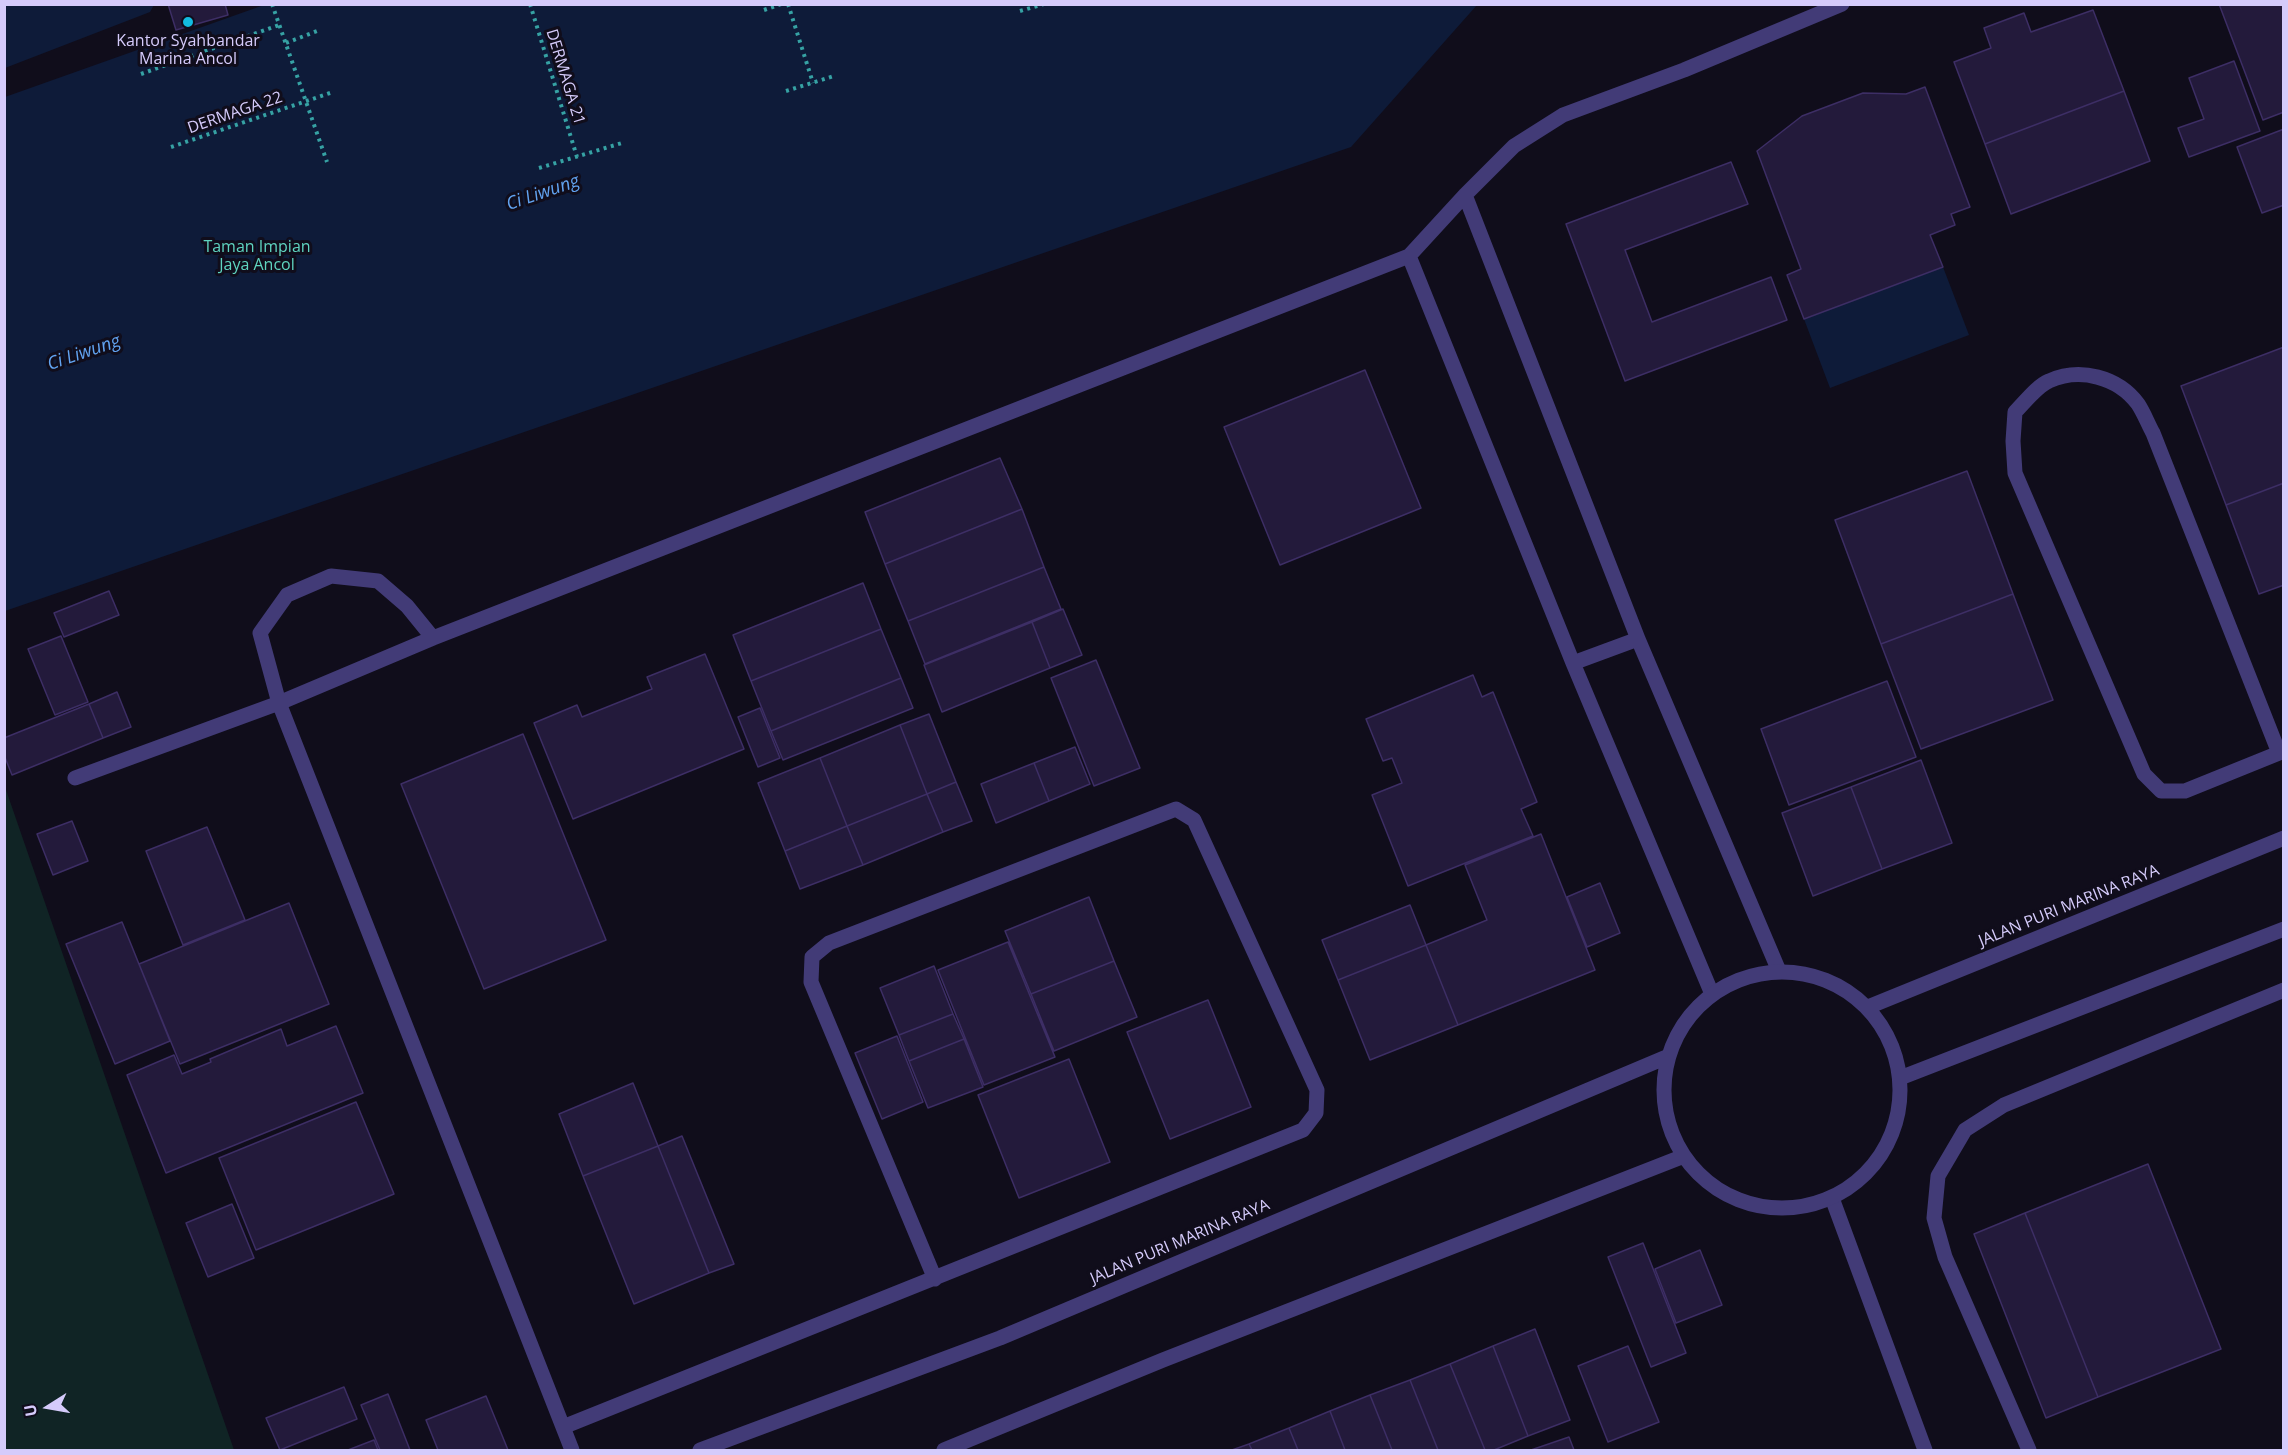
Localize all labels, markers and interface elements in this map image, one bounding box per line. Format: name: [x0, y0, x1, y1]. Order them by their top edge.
marker: Kantor Syahbandar Marina Ancol: [181, 15, 195, 29]
street label: DERMAGA 21: [541, 27, 589, 127]
place label: Kantor Syahbandar Marina Ancol: [116, 31, 260, 69]
street label: DERMAGA 22: [185, 88, 285, 138]
water label: Ci Liwung: [504, 170, 582, 216]
park label: Taman Impian Jaya Ancol: [203, 237, 311, 275]
water label: Ci Liwung: [45, 330, 123, 376]
street label: JALAN PURI MARINA RAYA: [1976, 861, 2162, 951]
street label: JALAN PURI MARINA RAYA: [1087, 1195, 1273, 1289]
north arrow: [18, 1377, 78, 1437]
text: U: [18, 1402, 42, 1418]

